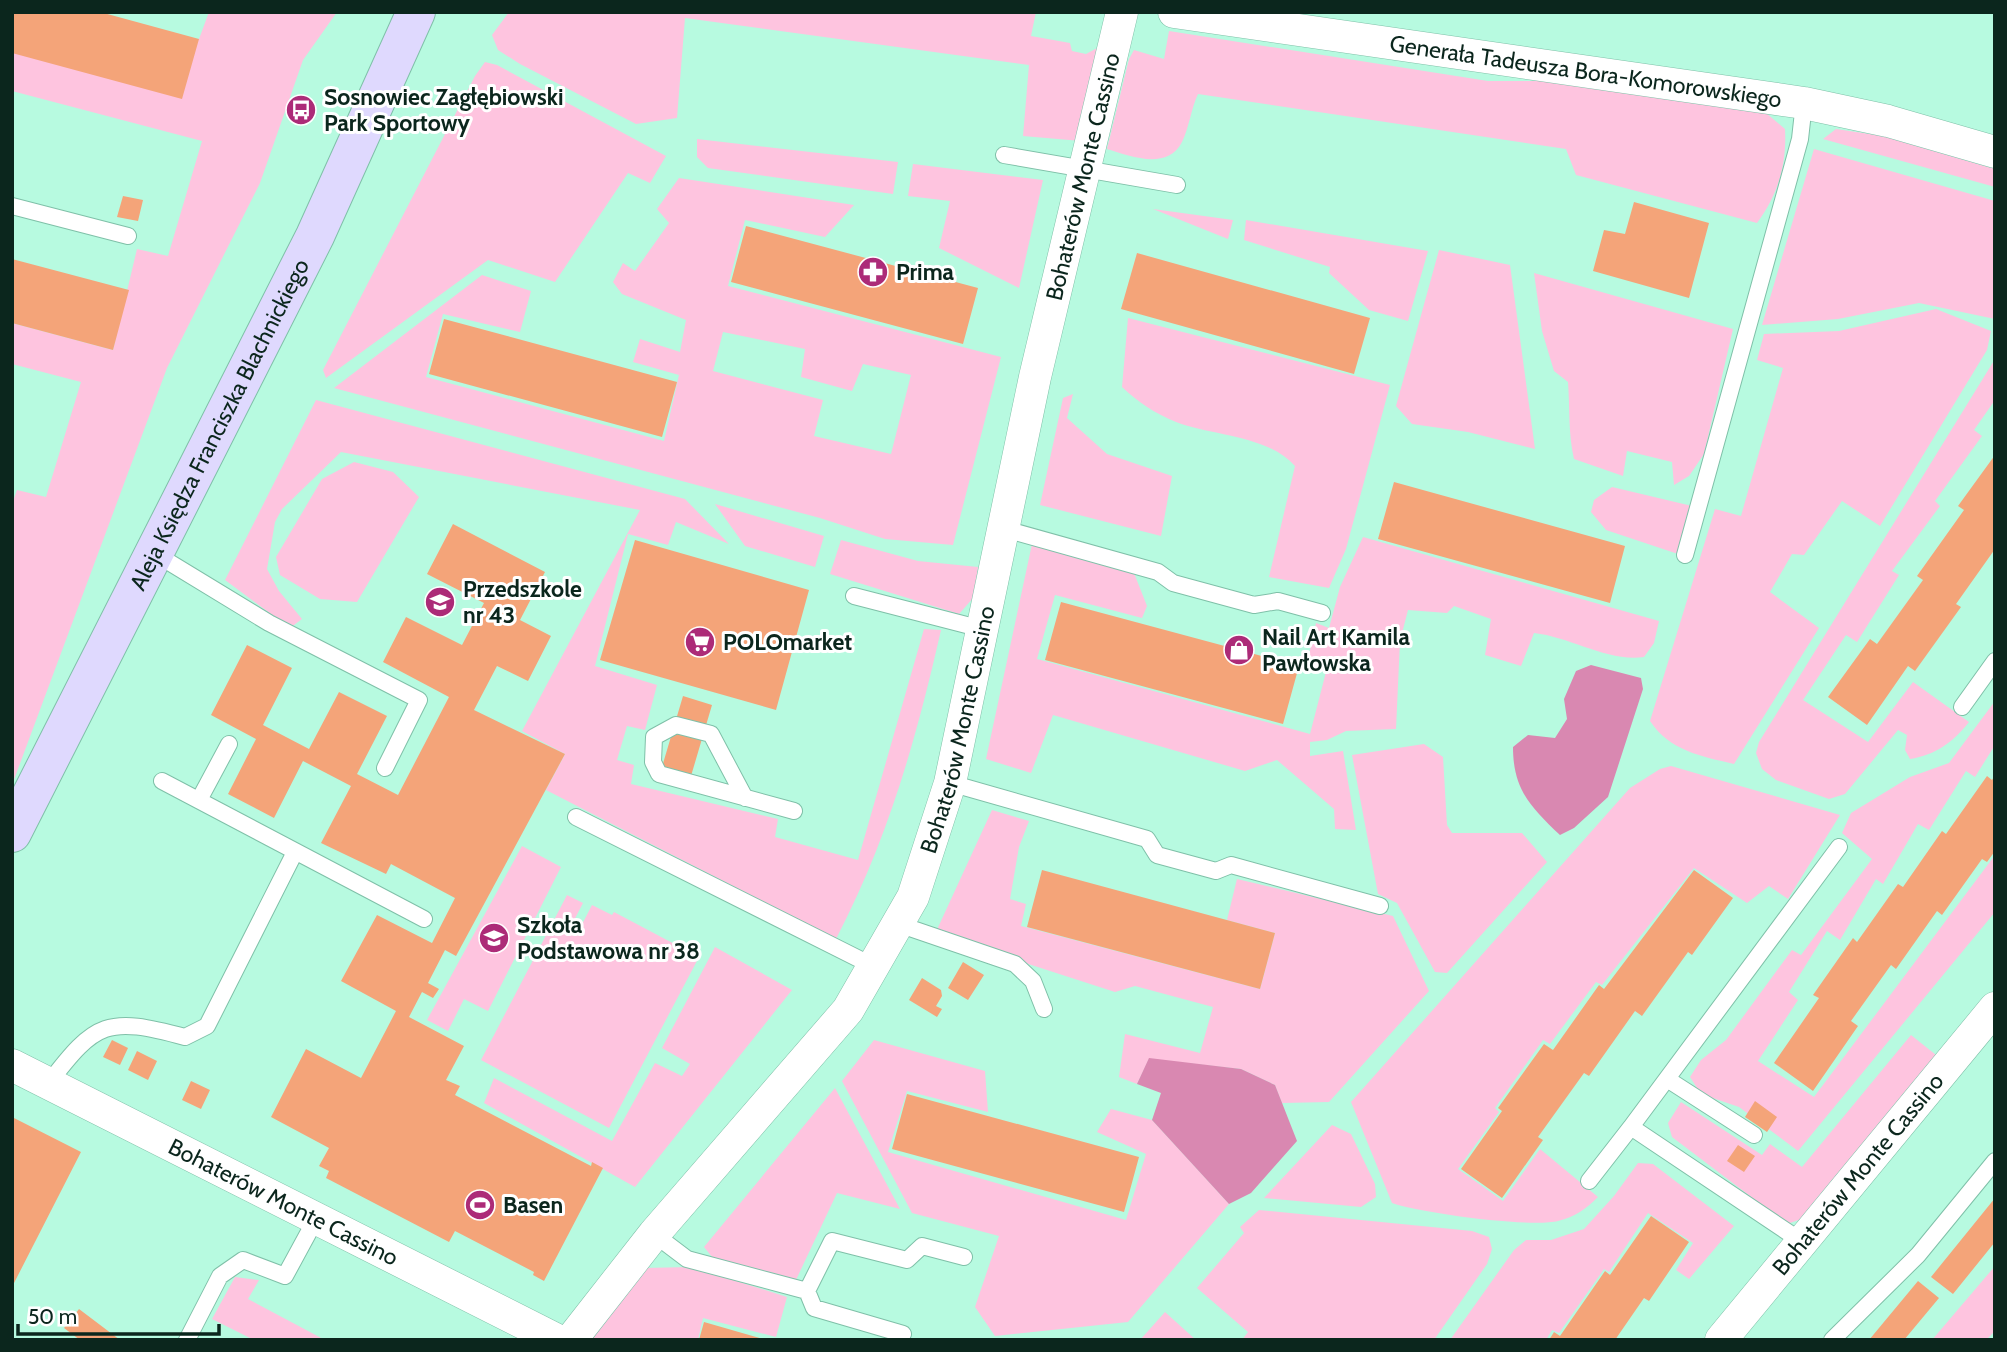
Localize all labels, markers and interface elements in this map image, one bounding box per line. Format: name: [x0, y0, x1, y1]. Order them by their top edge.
street label: Generała Tadeusza Bora-Komorowskiego: [1388, 29, 1784, 114]
street label: Bohaterów Monte Cassino: [1040, 50, 1126, 303]
place label: Sosnowiec Zagłębiowski Park Sportowy: [324, 83, 563, 137]
bus stop icon: Sosnowiec Zagłębiowski Park Sportowy: [284, 93, 318, 127]
street label: Aleja Księdza Franciszka Blachnickiego: [124, 254, 315, 595]
pharmacy icon: Prima: [856, 255, 890, 289]
place label: Prima: [896, 258, 955, 286]
place label: Przedszkole nr 43: [463, 575, 582, 629]
school or university icon: Przedszkole nr 43: [423, 585, 457, 619]
street label: Bohaterów Monte Cassino: [914, 603, 1001, 857]
place label: Nail Art Kamila Pawłowska: [1262, 623, 1411, 677]
supermarket icon: POLOmarket: [683, 625, 717, 659]
place label: POLOmarket: [723, 628, 852, 656]
shop icon: Nail Art Kamila Pawłowska: [1222, 633, 1256, 667]
place label: Szkoła Podstawowa nr 38: [517, 911, 700, 965]
school or university icon: Szkoła Podstawowa nr 38: [477, 921, 511, 955]
street label: Bohaterów Monte Cassino: [1766, 1067, 1949, 1281]
street label: Bohaterów Monte Cassino: [164, 1132, 403, 1272]
sports icon: Basen: [463, 1188, 497, 1222]
place label: Basen: [503, 1191, 563, 1219]
scale bar: [18, 1292, 219, 1336]
text: 50 m: [28, 1304, 77, 1329]

